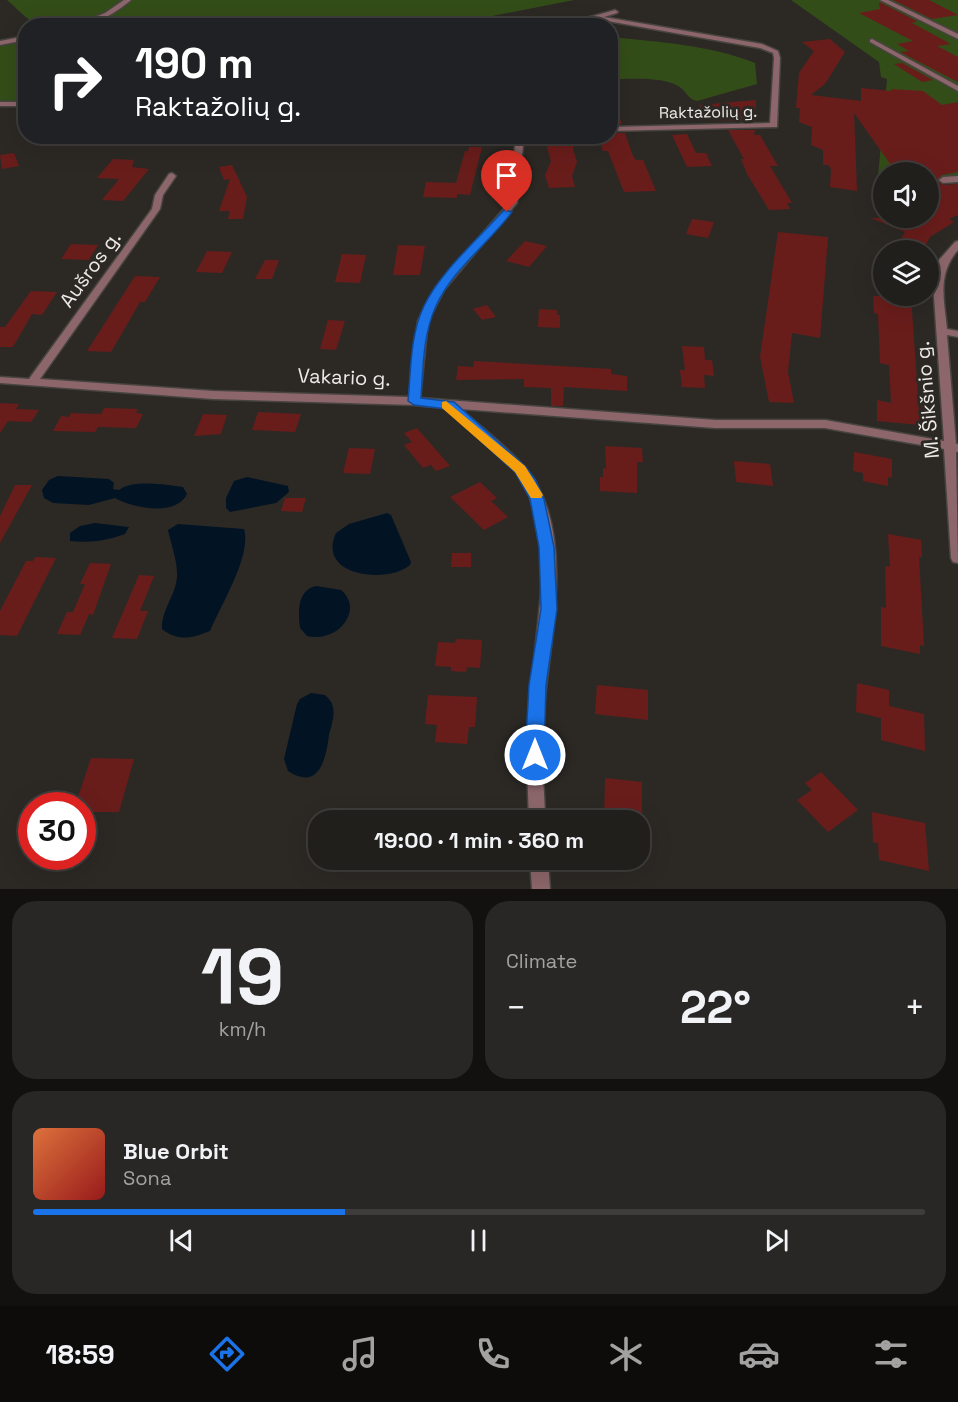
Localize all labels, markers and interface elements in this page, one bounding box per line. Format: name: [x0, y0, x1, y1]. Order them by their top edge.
text: 190 m: [135, 37, 254, 90]
icon: right: [36, 42, 114, 120]
text: Raktažolių g.: [135, 89, 301, 124]
street label: Raktažolių g.: [659, 101, 757, 123]
pin: [481, 150, 532, 212]
icon: arrive: [490, 159, 523, 192]
map controls: [873, 162, 939, 306]
button: sound: [873, 162, 939, 228]
street label: Aušros g.: [53, 226, 127, 312]
button: layers: [873, 240, 939, 306]
street label: M. Šikšnio g.: [909, 340, 945, 460]
street label: Vakario g.: [297, 362, 391, 392]
position arrow: [503, 723, 567, 787]
speed limit sign: 30: [18, 792, 96, 870]
text: 19:00 · 1 min · 360 m: [374, 826, 584, 854]
text: 19: [201, 927, 284, 1027]
text: Climate: [506, 948, 577, 974]
text: 22°: [680, 979, 751, 1036]
text: −: [506, 987, 526, 1029]
text: +: [905, 987, 925, 1029]
text: km/h: [219, 1016, 266, 1042]
text: Blue Orbit: [123, 1137, 229, 1165]
text: Sona: [123, 1165, 171, 1191]
icon: previous: [165, 1224, 198, 1257]
icon: pause: [462, 1224, 495, 1257]
icon: next: [760, 1224, 793, 1257]
icon: directions: [206, 1333, 248, 1375]
icon: music: [339, 1333, 381, 1375]
icon: phone: [472, 1333, 514, 1375]
icon: climate: [605, 1333, 647, 1375]
icon: car: [738, 1333, 780, 1375]
icon: filters: [870, 1333, 912, 1375]
text: 18:59: [45, 1337, 115, 1372]

